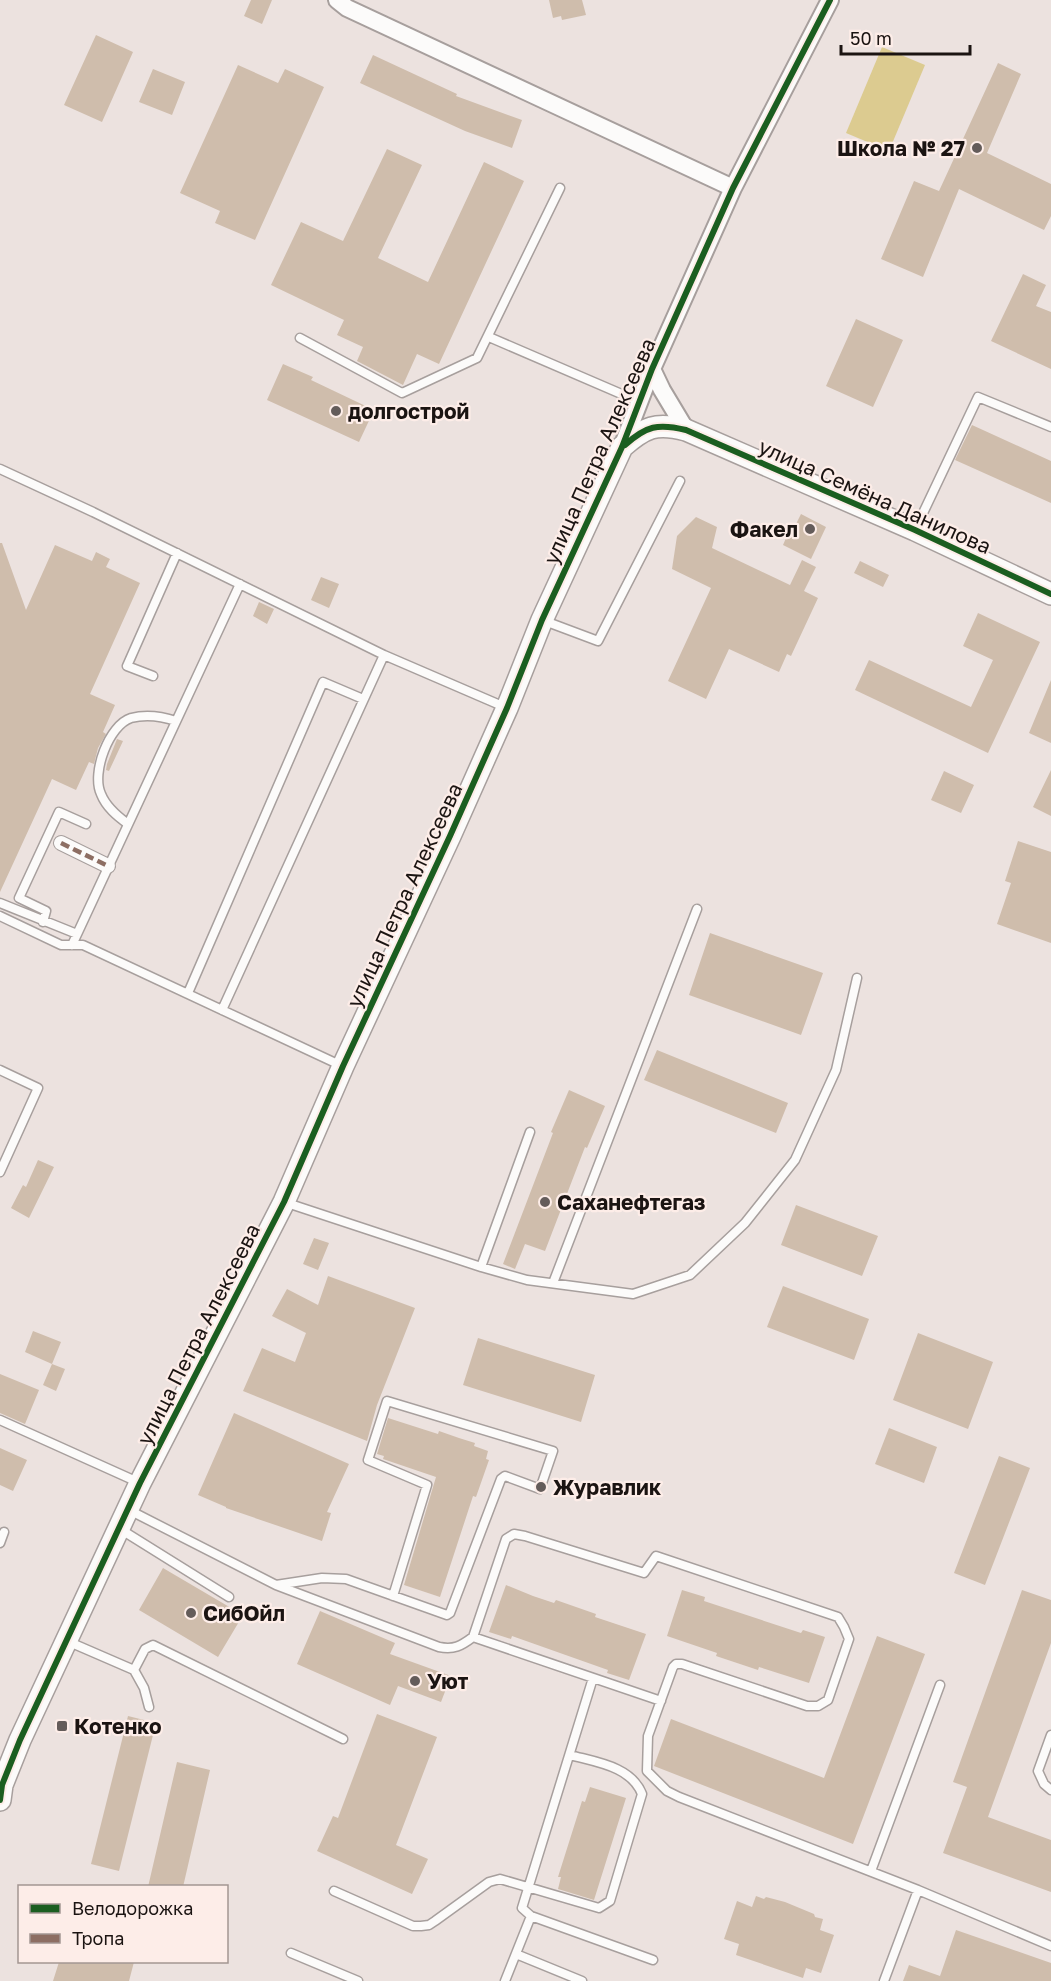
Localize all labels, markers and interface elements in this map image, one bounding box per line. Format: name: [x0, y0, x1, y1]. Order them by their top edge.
scale bar: [841, 18, 970, 56]
text: 50 m: [850, 27, 892, 49]
place label: Школа № 27: [837, 135, 965, 161]
marker: Школа № 27: [970, 141, 984, 155]
street label: улица Петра Алексеева: [537, 334, 661, 568]
place label: долгострой: [348, 398, 469, 424]
marker: долгострой: [329, 404, 343, 418]
street label: улица Семёна Данилова: [755, 433, 995, 559]
place label: Факел: [730, 516, 798, 542]
marker: Факел: [803, 522, 817, 536]
street label: улица Петра Алексеева: [340, 778, 468, 1012]
place label: Саханефтегаз: [557, 1189, 706, 1215]
marker: Саханефтегаз: [538, 1195, 552, 1209]
street label: улица Петра Алексеева: [131, 1219, 265, 1449]
place label: Журавлик: [553, 1474, 661, 1500]
marker: Журавлик: [534, 1480, 548, 1494]
place label: СибОйл: [203, 1600, 285, 1626]
marker: СибОйл: [184, 1606, 198, 1620]
place label: Уют: [427, 1668, 468, 1694]
marker: Уют: [408, 1674, 422, 1688]
place label: Котенко: [74, 1713, 162, 1739]
marker: Котенко: [55, 1719, 69, 1733]
legend: [18, 1885, 228, 1963]
text: Велодорожка: [72, 1897, 193, 1919]
text: Тропа: [72, 1927, 124, 1949]

